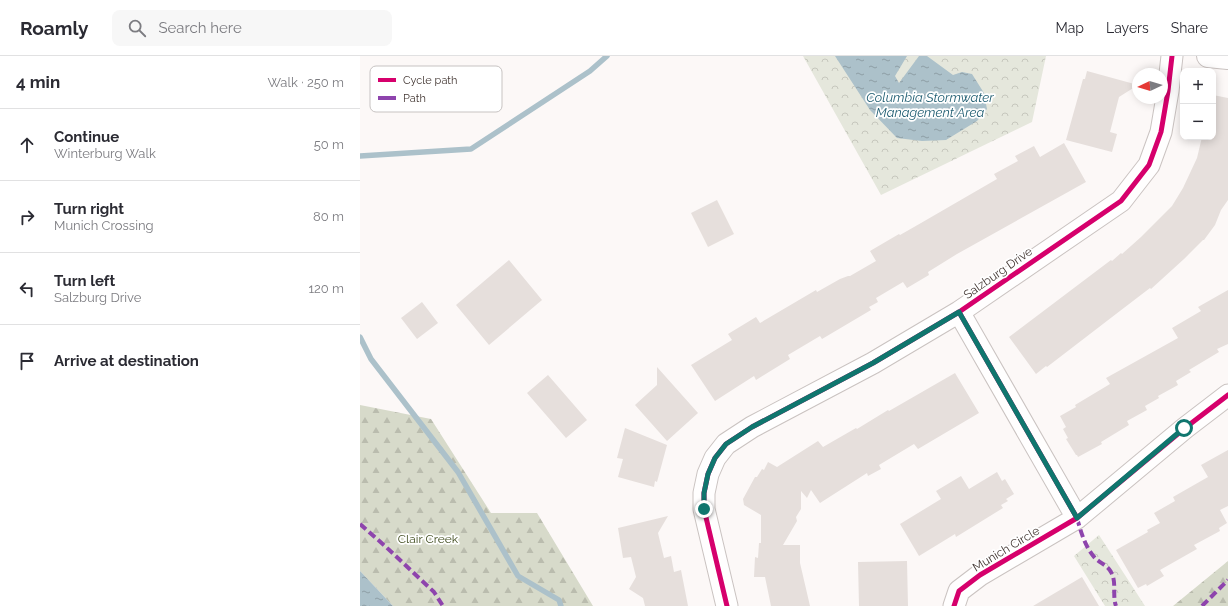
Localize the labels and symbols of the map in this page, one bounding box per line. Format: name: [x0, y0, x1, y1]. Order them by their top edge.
legend: [370, 66, 502, 112]
north arrow: [1132, 68, 1168, 104]
text: Cycle path: [403, 74, 457, 87]
water label: Columbia Stormwater Management Area: [866, 90, 994, 120]
text: Path: [403, 92, 426, 105]
street label: Salzburg Drive: [961, 244, 1035, 302]
route start: [1175, 419, 1193, 437]
route end: [695, 500, 713, 518]
street label: Munich Circle: [970, 524, 1042, 574]
park label: Clair Creek: [398, 532, 459, 546]

